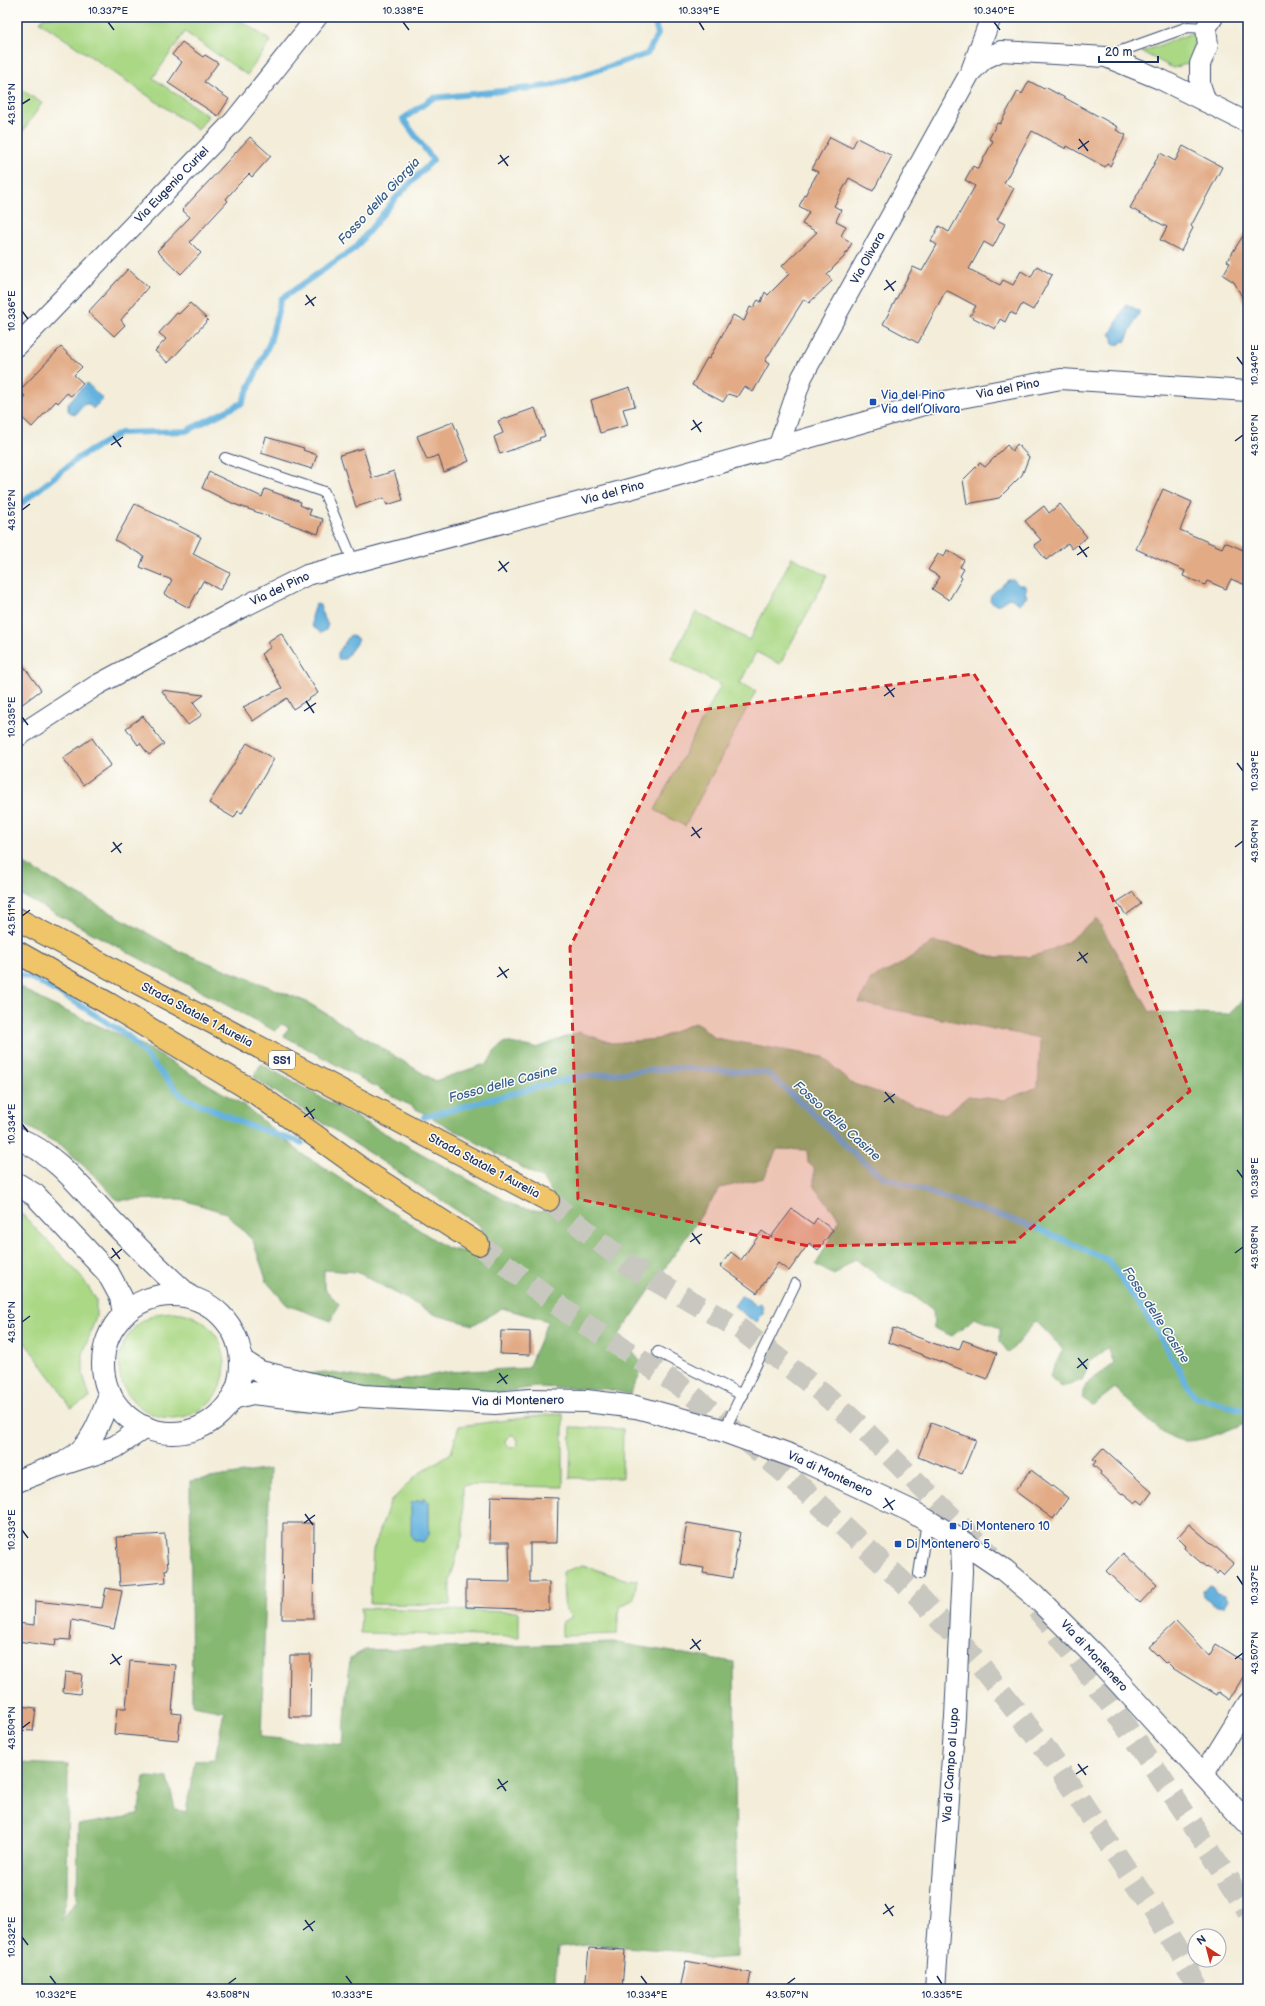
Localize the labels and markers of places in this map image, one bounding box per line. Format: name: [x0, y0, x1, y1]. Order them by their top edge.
place label: Via del Pino Via dell’Olivara: [881, 388, 961, 417]
marker: Via del Pino Via dell’Olivara: [868, 397, 878, 407]
place label: Di Montenero 10: [961, 1519, 1050, 1534]
marker: Di Montenero 10: [948, 1521, 958, 1531]
place label: Di Montenero 5: [906, 1537, 990, 1552]
marker: Di Montenero 5: [893, 1539, 903, 1549]

